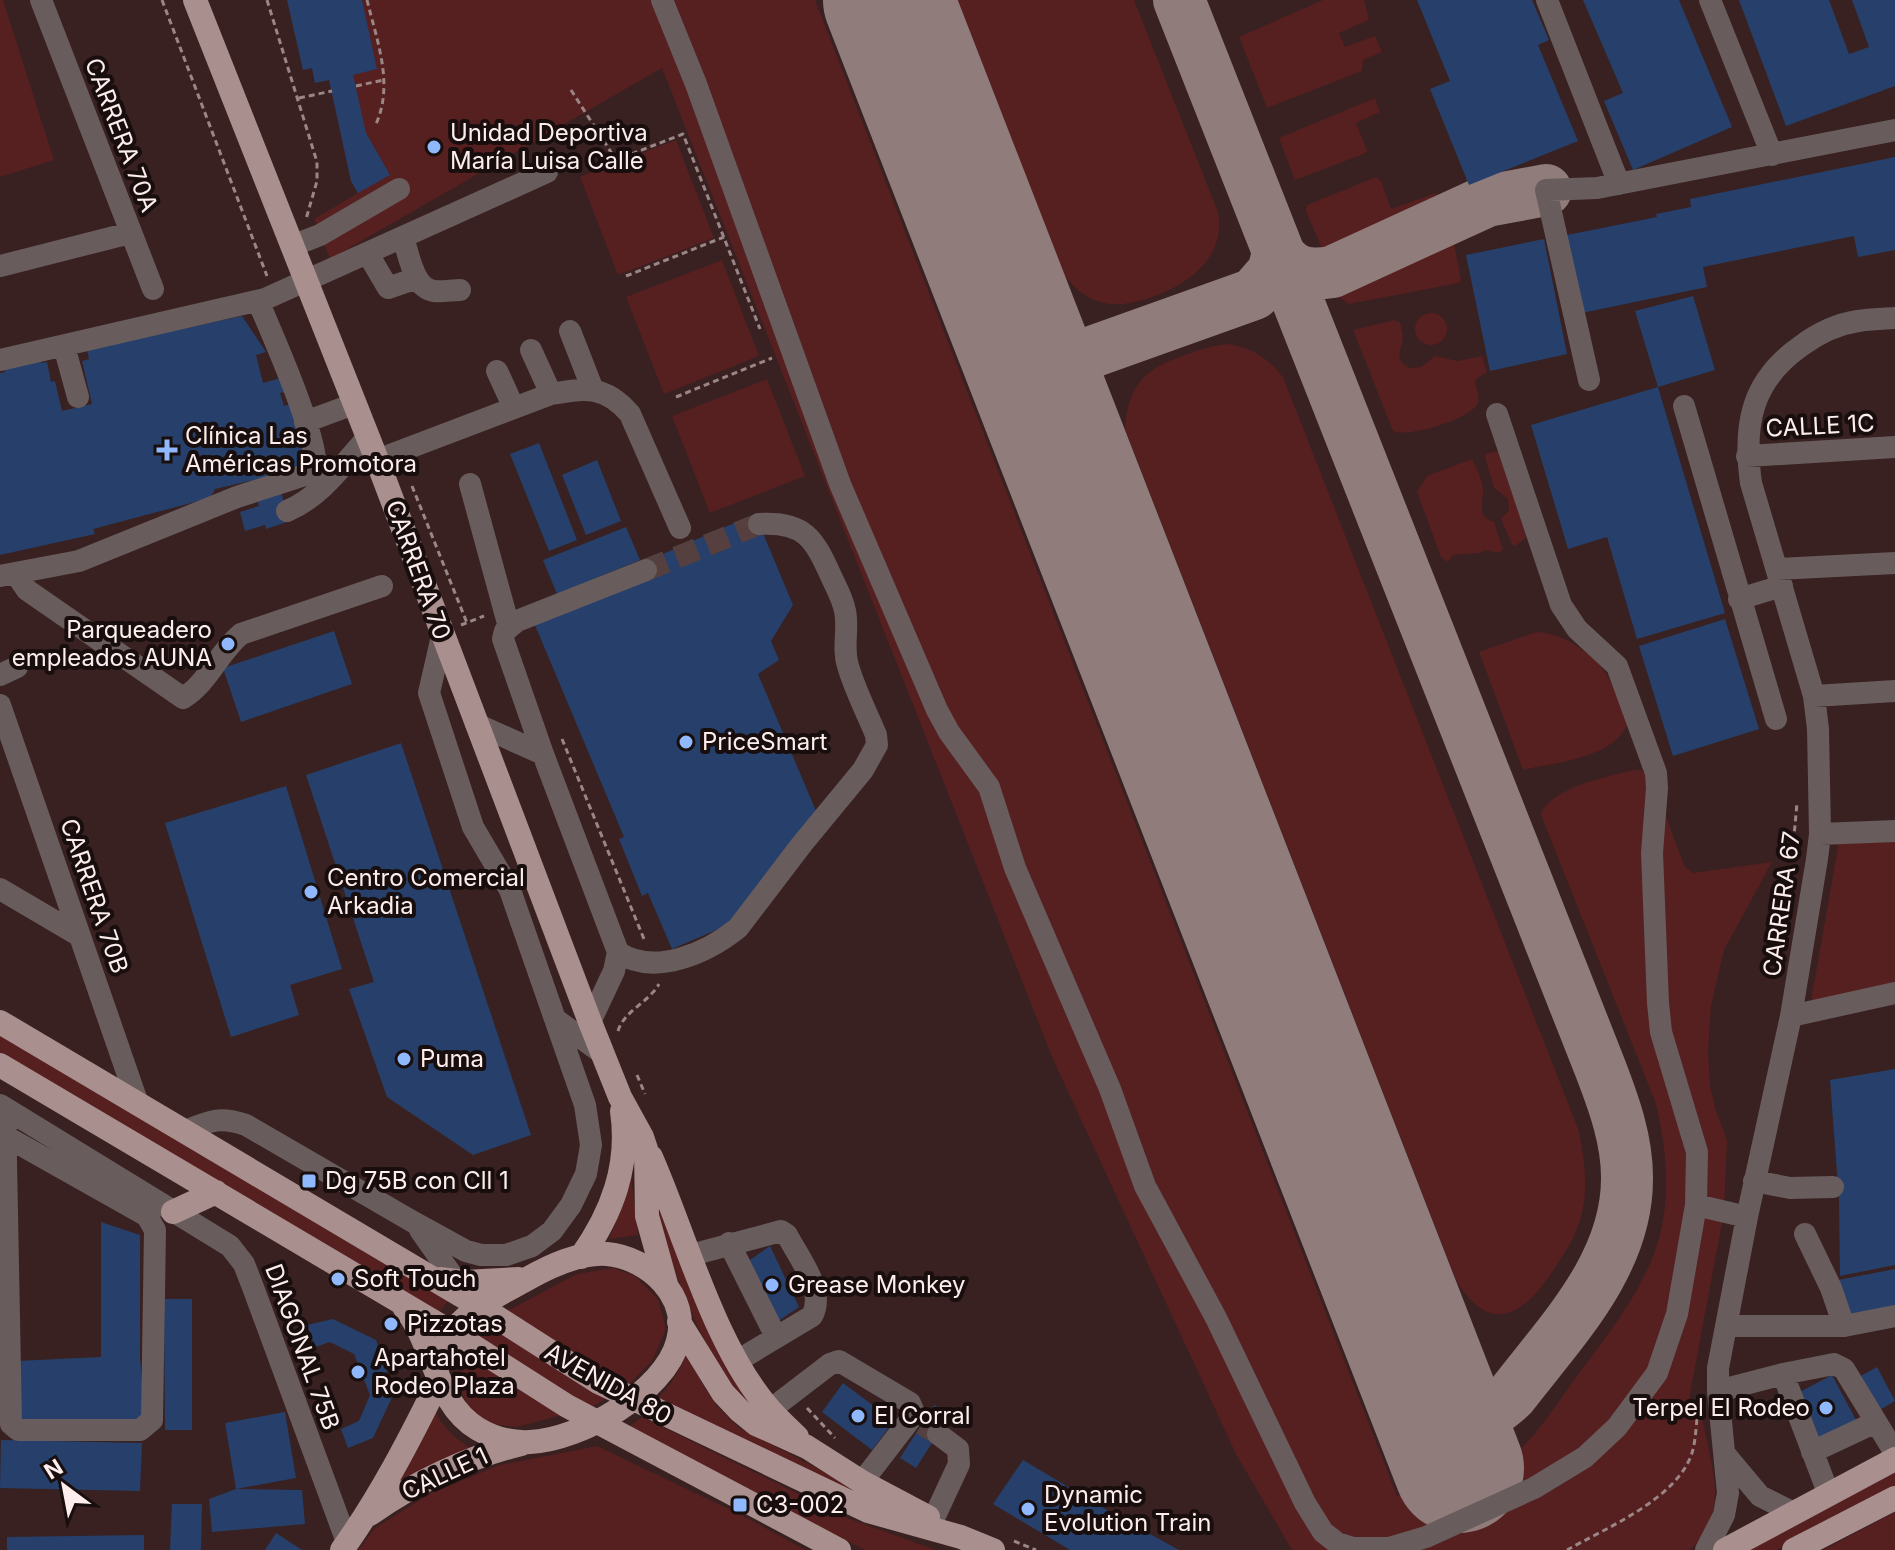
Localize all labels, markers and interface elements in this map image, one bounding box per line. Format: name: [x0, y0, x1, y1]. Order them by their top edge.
street label: CARRERA 70A: [79, 54, 164, 216]
place label: Unidad Deportiva María Luisa Calle: [450, 118, 648, 175]
marker: Unidad Deportiva María Luisa Calle: [425, 138, 443, 156]
street label: CALLE 1C: [1765, 408, 1875, 443]
place label: Clínica Las Américas Promotora: [185, 421, 417, 478]
marker: Clínica Las Américas Promotora: [156, 439, 178, 461]
street label: CARRERA 70: [380, 496, 457, 643]
place label: Parqueadero empleados AUNA: [12, 615, 212, 672]
marker: Parqueadero empleados AUNA: [219, 635, 237, 653]
place label: PriceSmart: [702, 727, 828, 756]
marker: PriceSmart: [677, 733, 695, 751]
street label: CARRERA 70B: [54, 815, 135, 977]
street label: CARRERA 67: [1757, 830, 1806, 978]
place label: Centro Comercial Arkadia: [327, 863, 525, 920]
marker: Centro Comercial Arkadia: [302, 883, 320, 901]
place label: Puma: [420, 1044, 484, 1073]
marker: Puma: [395, 1050, 413, 1068]
place label: Dg 75B con Cll 1: [325, 1166, 509, 1195]
marker: Dg 75B con Cll 1: [300, 1172, 318, 1190]
street label: DIAGONAL 75B: [259, 1260, 346, 1434]
place label: Soft Touch: [354, 1264, 477, 1293]
marker: Soft Touch: [329, 1270, 347, 1288]
place label: Grease Monkey: [788, 1270, 966, 1299]
marker: Grease Monkey: [763, 1276, 781, 1294]
place label: Pizzotas: [407, 1309, 503, 1338]
marker: Pizzotas: [382, 1315, 400, 1333]
street label: AVENIDA 80: [540, 1337, 677, 1430]
place label: Apartahotel Rodeo Plaza: [374, 1343, 515, 1400]
marker: Apartahotel Rodeo Plaza: [349, 1363, 367, 1381]
place label: Terpel El Rodeo: [1632, 1393, 1810, 1422]
marker: Terpel El Rodeo: [1817, 1399, 1835, 1417]
place label: El Corral: [874, 1401, 971, 1430]
marker: El Corral: [849, 1407, 867, 1425]
street label: CALLE 1: [397, 1441, 492, 1506]
north arrow: [24, 1446, 104, 1526]
text: N: [39, 1454, 67, 1485]
place label: Dynamic Evolution Train: [1044, 1480, 1211, 1537]
place label: C3-002: [756, 1490, 844, 1519]
marker: C3-002: [731, 1496, 749, 1514]
marker: Dynamic Evolution Train: [1019, 1500, 1037, 1518]

